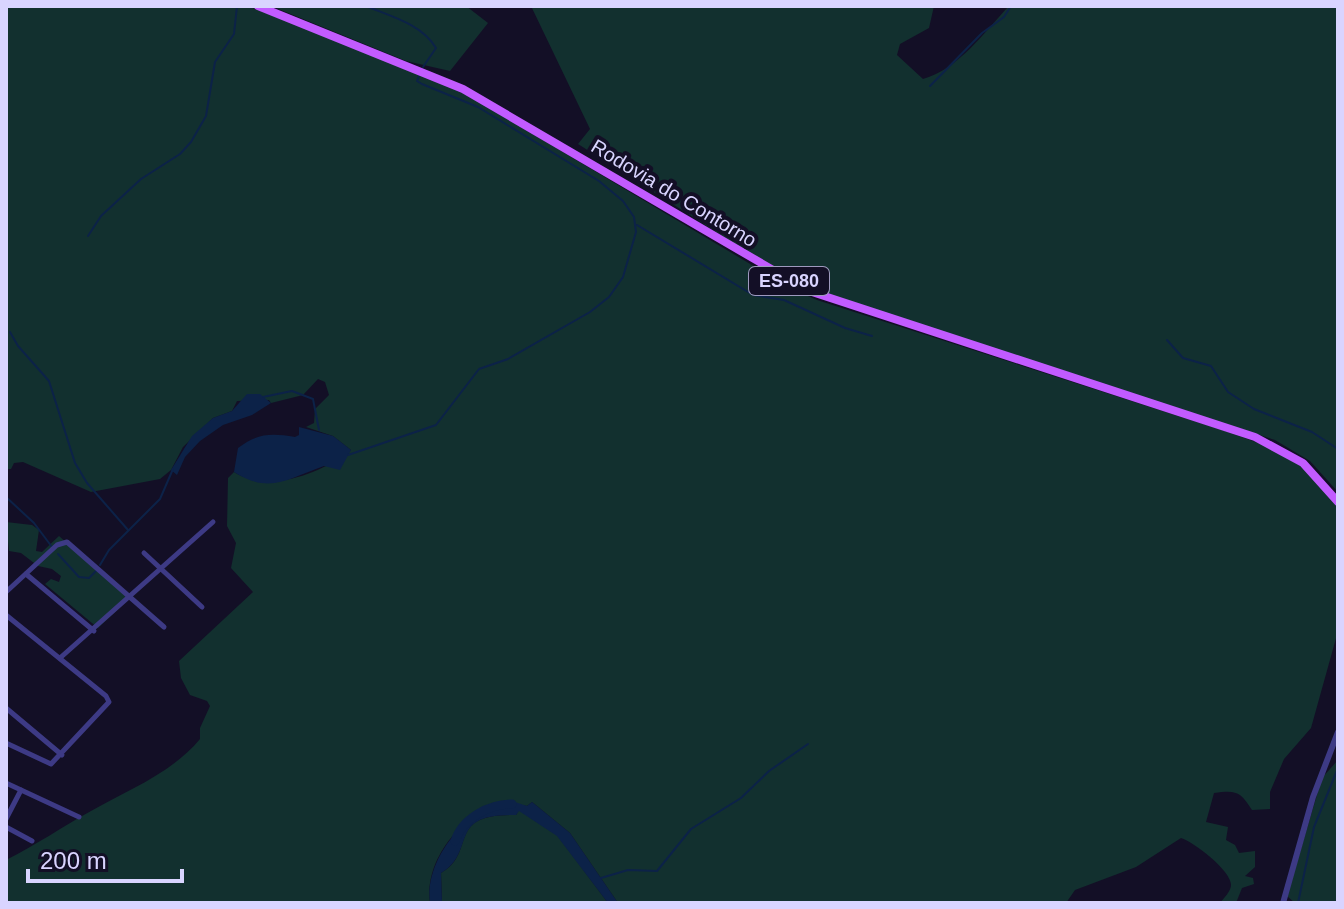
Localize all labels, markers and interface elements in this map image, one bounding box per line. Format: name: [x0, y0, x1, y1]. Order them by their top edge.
street label: Rodovia do Contorno: [587, 135, 761, 251]
road number: ES-080: [749, 267, 829, 295]
scale bar: [28, 833, 182, 883]
text: 200 m: [40, 847, 107, 874]

